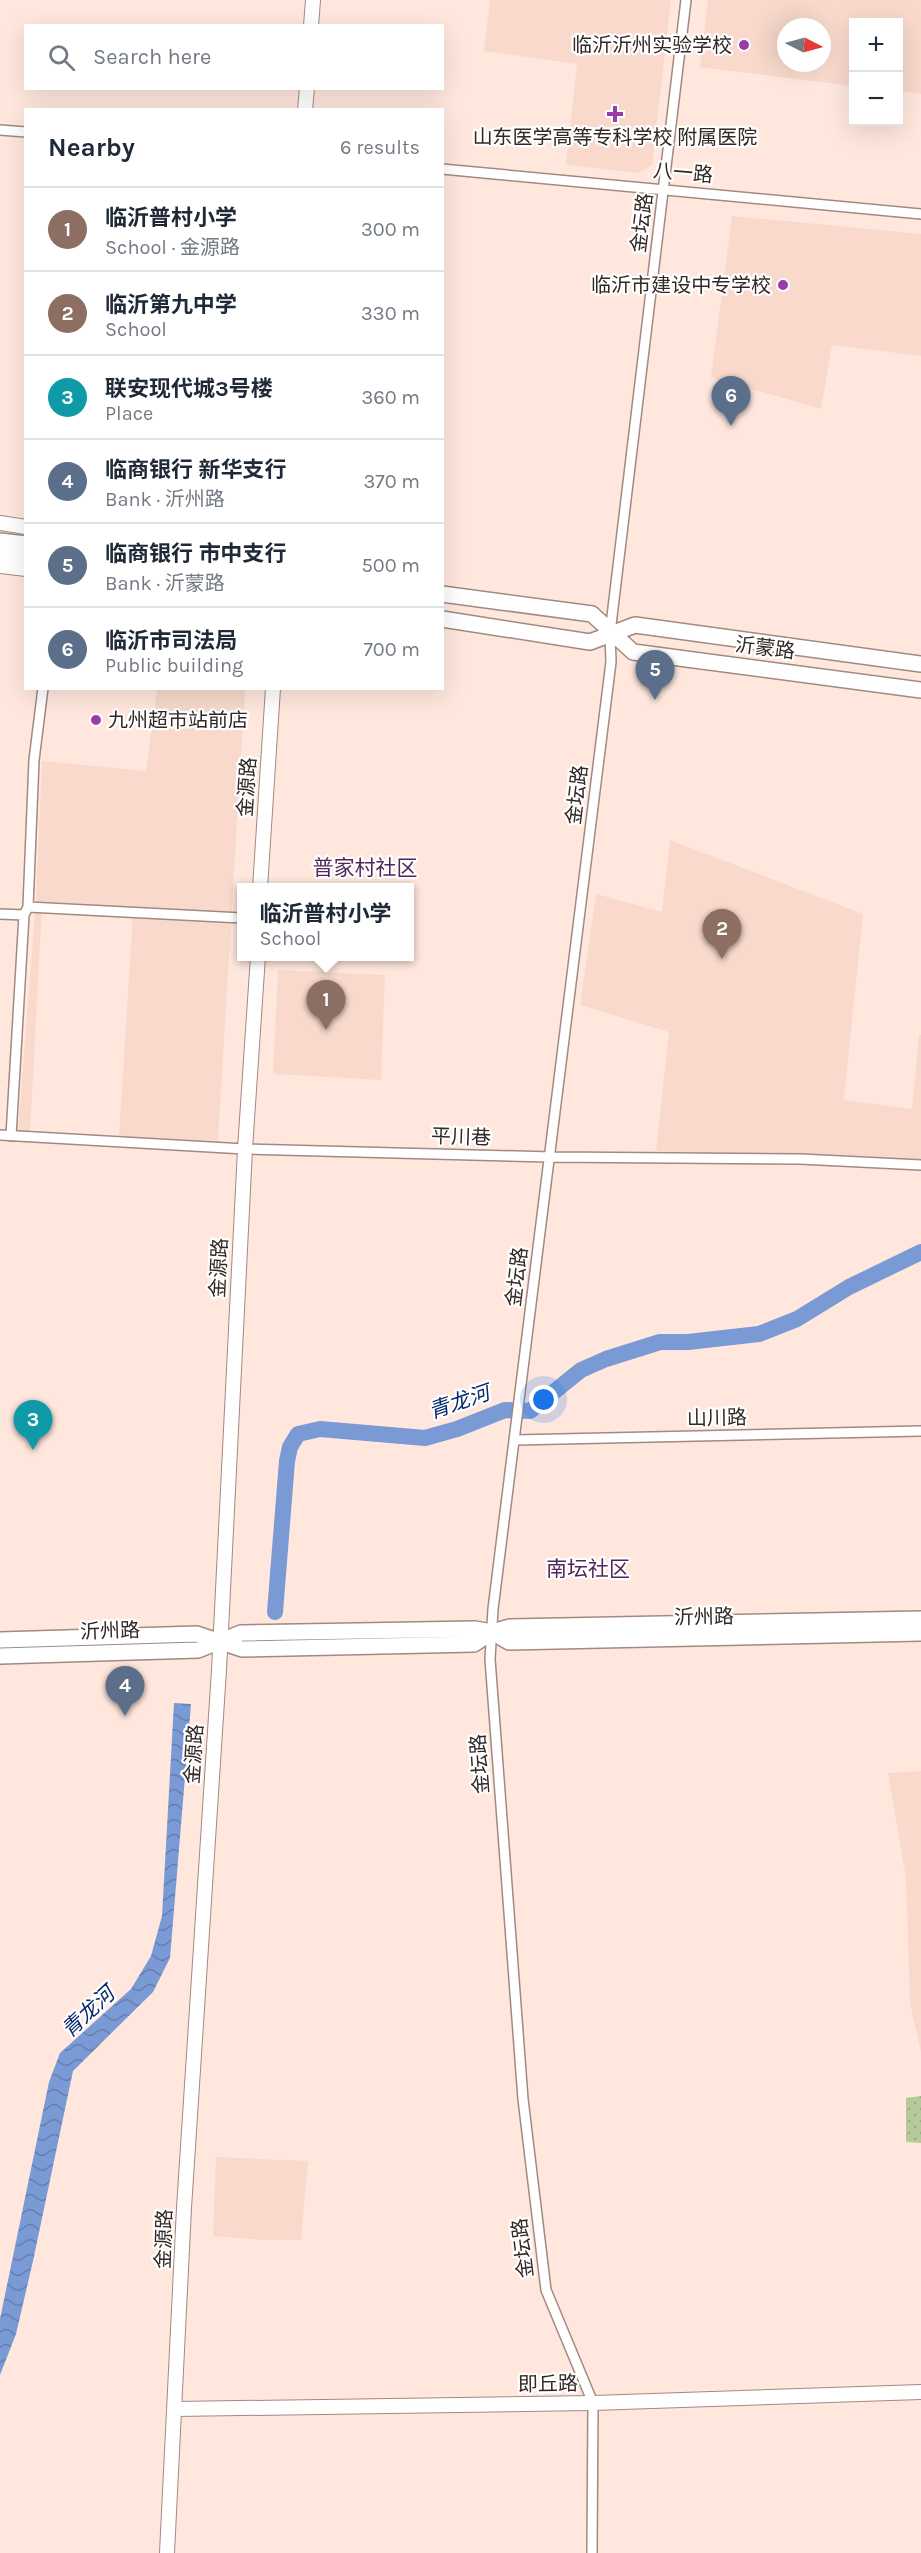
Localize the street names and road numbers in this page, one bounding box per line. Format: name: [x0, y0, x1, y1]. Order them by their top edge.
street label: 八一路: [652, 159, 714, 187]
street label: 金坛路: [627, 192, 657, 254]
street label: 沂蒙路: [734, 633, 796, 663]
street label: 金源路: [233, 756, 261, 818]
street label: 金坛路: [562, 764, 592, 826]
street label: 平川巷: [431, 1124, 491, 1150]
street label: 金源路: [206, 1237, 232, 1299]
street label: 金坛路: [502, 1246, 532, 1308]
street label: 山川路: [687, 1406, 747, 1430]
street label: 沂州路: [674, 1605, 734, 1629]
street label: 沂州路: [80, 1618, 140, 1644]
street label: 金源路: [180, 1723, 208, 1785]
street label: 金坛路: [466, 1733, 494, 1795]
street label: 金源路: [151, 2209, 177, 2269]
street label: 金坛路: [508, 2217, 538, 2279]
street label: 即丘路: [518, 2372, 578, 2396]

